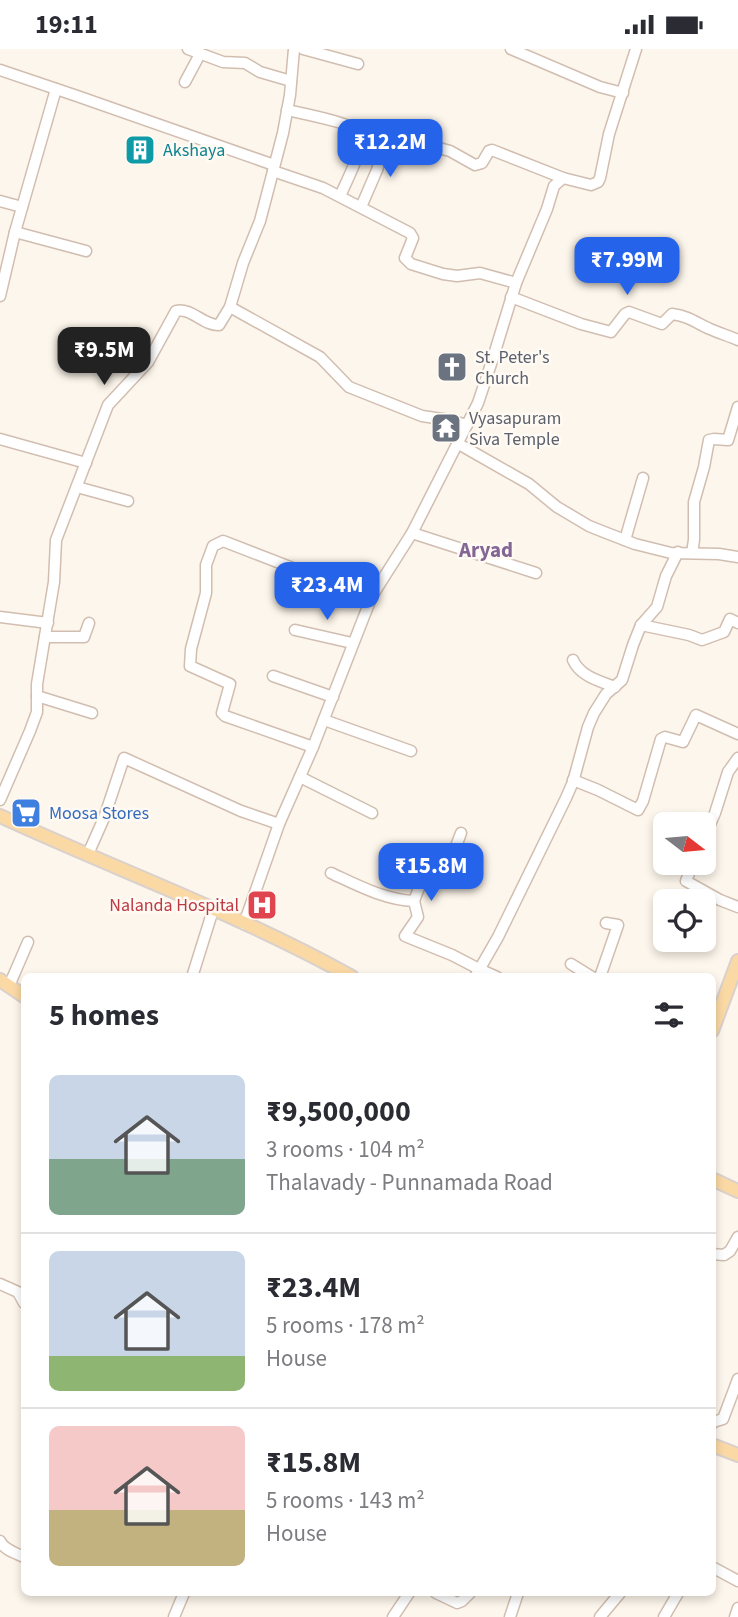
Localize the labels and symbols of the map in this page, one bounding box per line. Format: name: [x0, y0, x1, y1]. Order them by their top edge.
pin: ₹12.2M: [333, 120, 447, 179]
building icon: Akshaya: [123, 133, 157, 167]
place label: Akshaya: [163, 138, 225, 163]
pin: ₹7.99M: [570, 237, 684, 297]
pin: ₹9.5M: [55, 327, 153, 387]
place label: St. Peter's Church: [475, 345, 550, 391]
church icon: St. Peter's Church: [435, 350, 469, 384]
place label: Vyasapuram Siva Temple: [469, 406, 561, 452]
temple icon: Vyasapuram Siva Temple: [429, 411, 463, 445]
district label: Aryad: [458, 535, 513, 565]
pin: ₹23.4M: [270, 563, 384, 622]
supermarket icon: Moosa Stores: [9, 796, 43, 830]
place label: Moosa Stores: [49, 801, 149, 826]
north arrow: [653, 812, 716, 875]
pin: ₹15.8M: [374, 843, 488, 903]
hospital icon: Nalanda Hospital: [245, 888, 279, 922]
place label: Nalanda Hospital: [109, 893, 239, 918]

